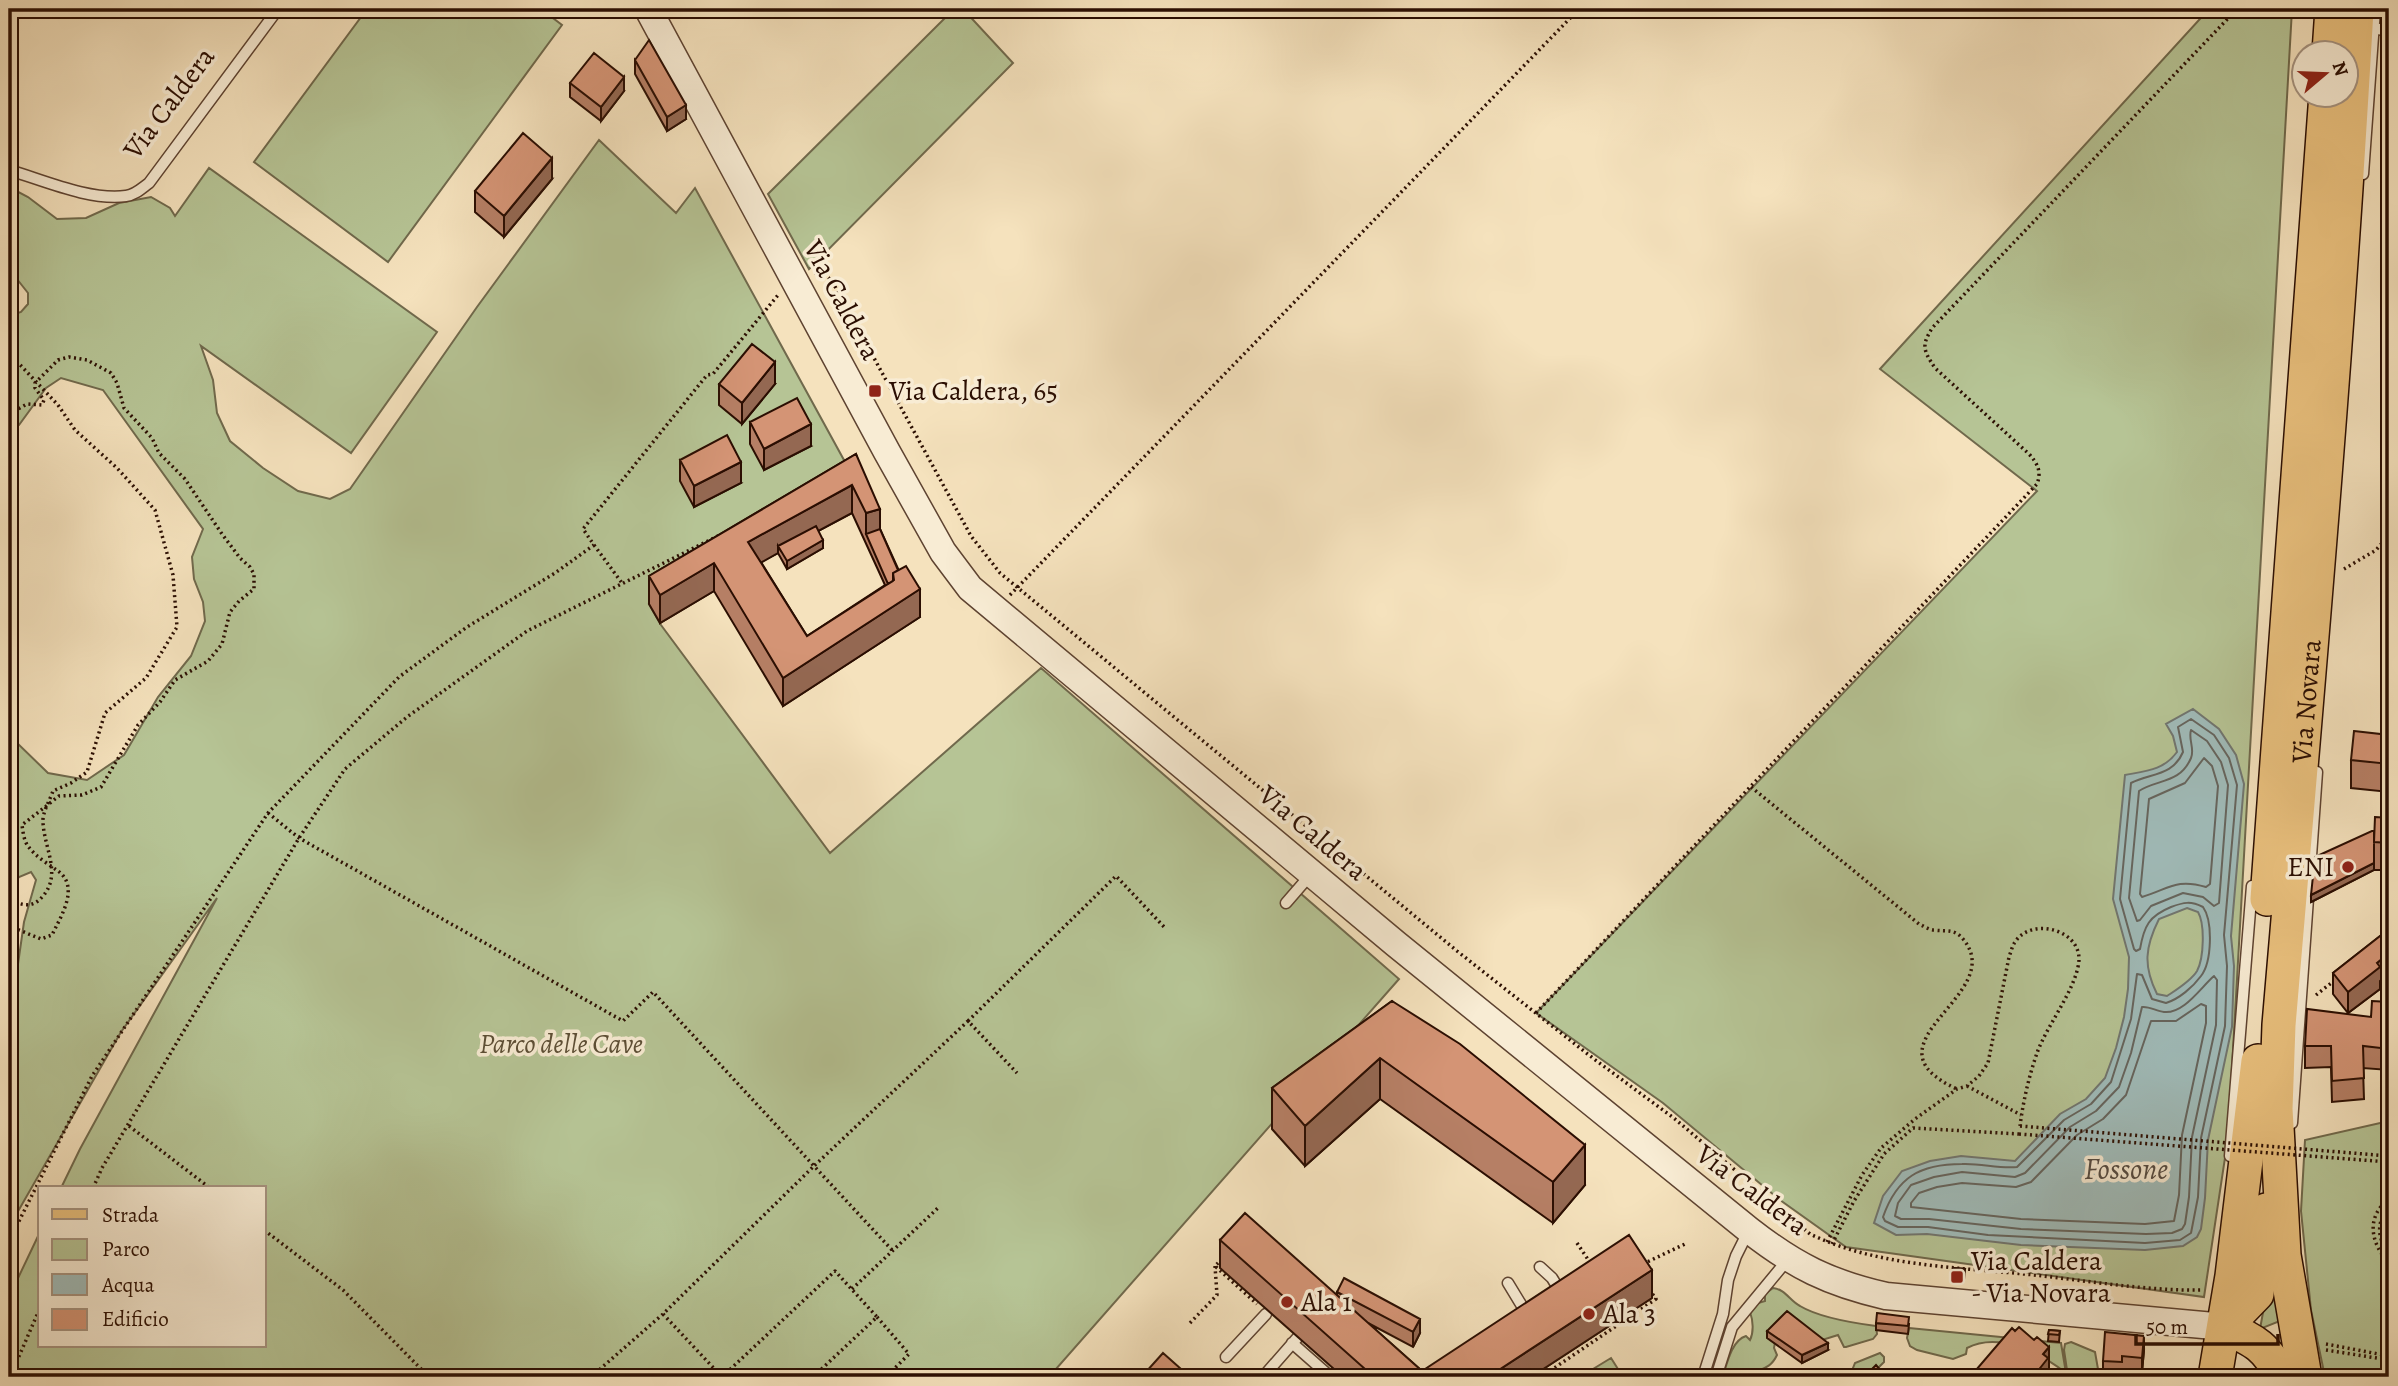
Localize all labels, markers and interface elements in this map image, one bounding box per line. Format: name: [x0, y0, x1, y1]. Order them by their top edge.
north arrow: [2290, 38, 2360, 108]
street label: Via Caldera: [114, 39, 224, 168]
text: N: [2326, 58, 2355, 80]
street label: Via Caldera: [794, 232, 890, 367]
place label: Via Caldera, 65: [888, 372, 1058, 410]
marker: Via Caldera, 65: [867, 383, 883, 399]
street label: Via Novara: [2282, 638, 2331, 766]
street label: Via Caldera: [1250, 776, 1375, 890]
place label: ENI: [2287, 848, 2334, 886]
marker: ENI: [2340, 859, 2356, 875]
park label: Parco delle Cave: [479, 1025, 643, 1063]
street label: Via Caldera: [1687, 1135, 1816, 1245]
water label: Fossone: [2084, 1149, 2168, 1189]
legend: [38, 1186, 266, 1348]
text: Strada: [102, 1201, 159, 1229]
text: Parco: [102, 1235, 150, 1263]
place label: Via Caldera - Via Novara: [1970, 1242, 2111, 1312]
marker: Via Caldera - Via Novara: [1949, 1269, 1965, 1285]
text: Acqua: [101, 1271, 155, 1299]
place label: Ala 1: [1300, 1283, 1352, 1321]
marker: Ala 1: [1279, 1294, 1295, 1310]
place label: Ala 3: [1602, 1295, 1656, 1333]
scale bar: [2136, 1302, 2277, 1346]
text: Edificio: [102, 1305, 169, 1333]
marker: Ala 3: [1581, 1306, 1597, 1322]
text: 50 m: [2146, 1313, 2188, 1341]

